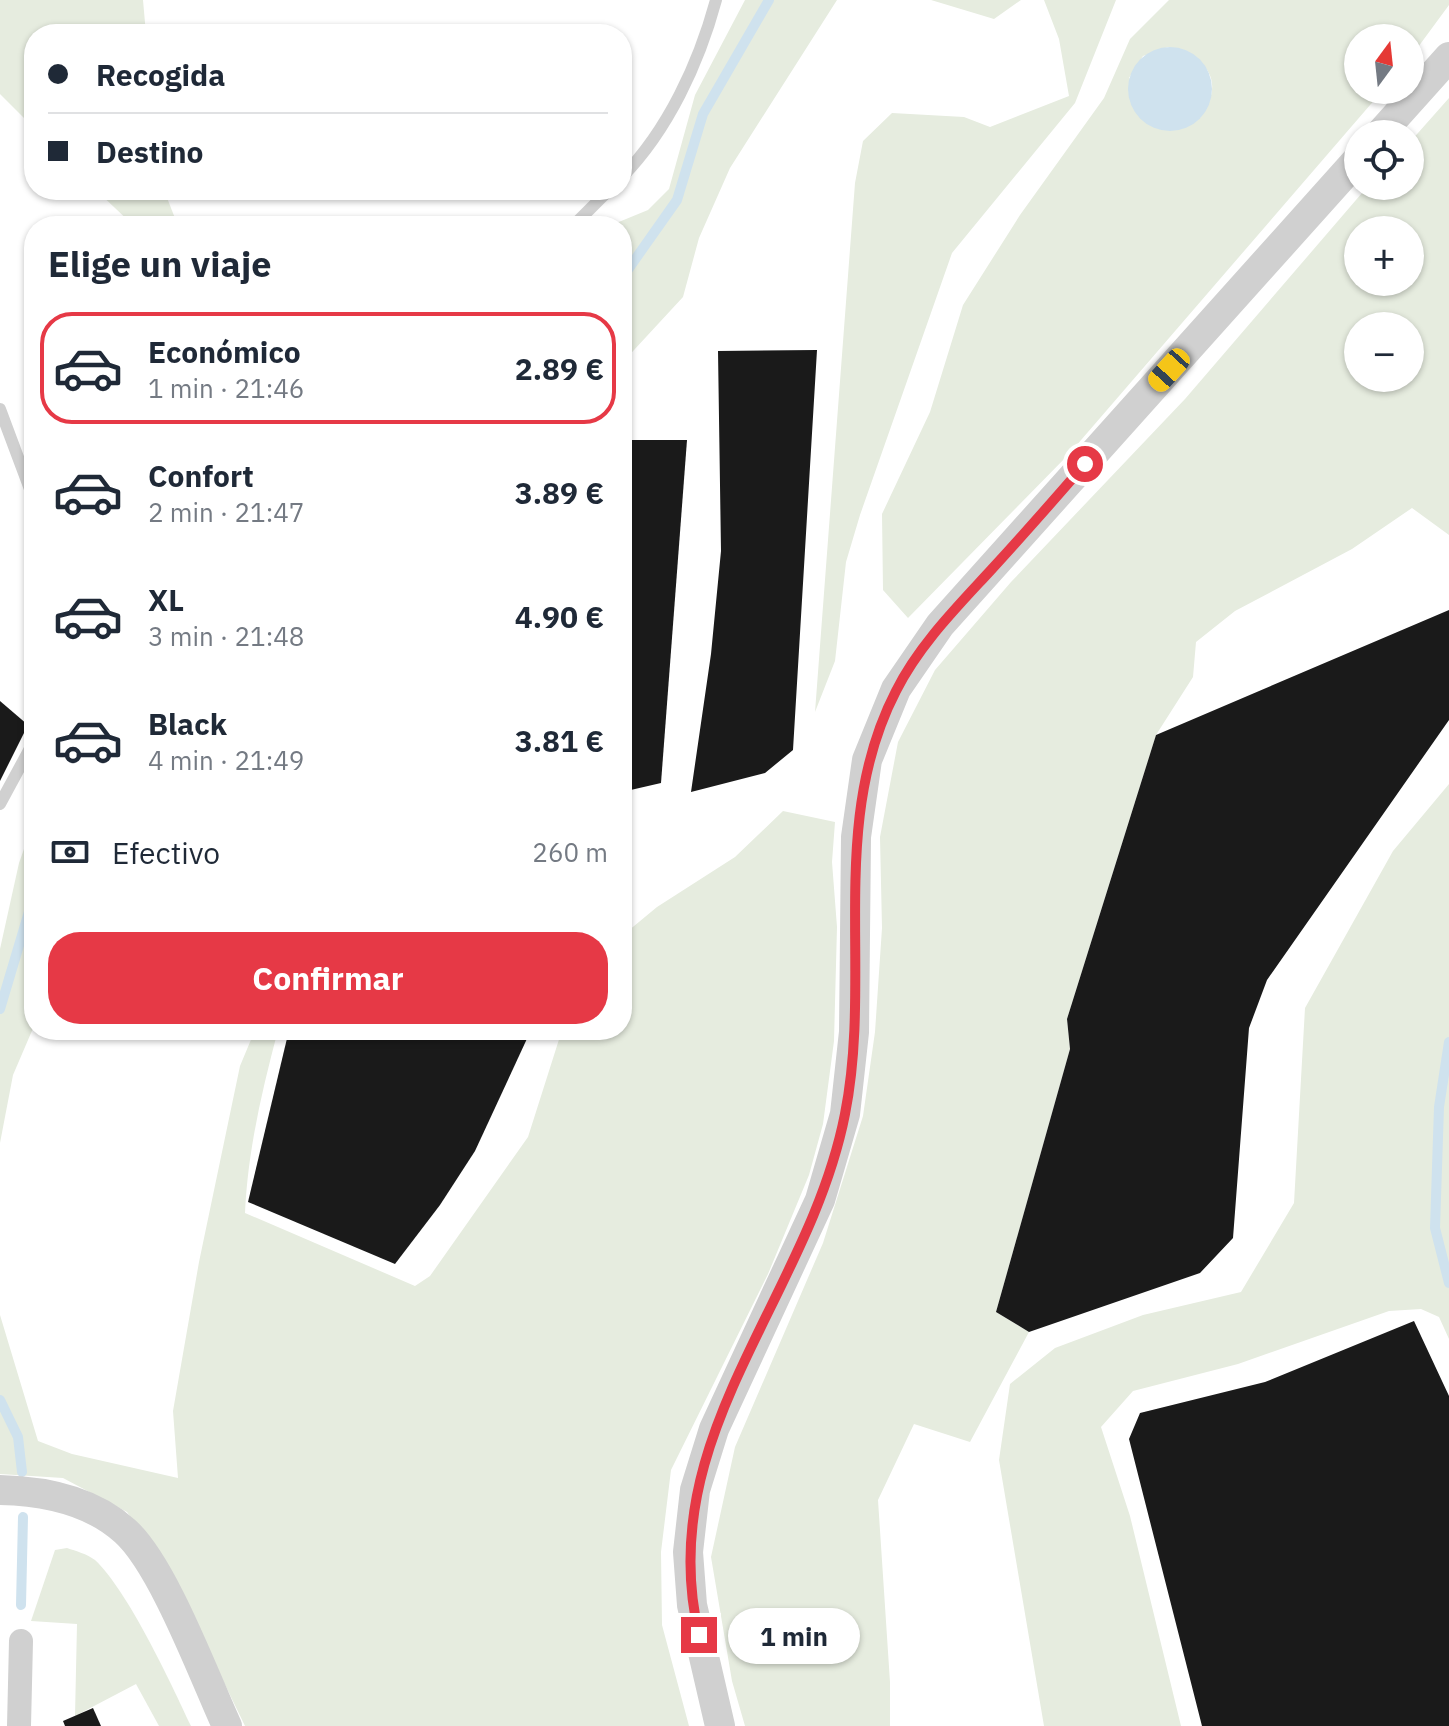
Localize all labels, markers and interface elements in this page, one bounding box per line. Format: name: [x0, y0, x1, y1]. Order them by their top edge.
north arrow: [1344, 24, 1424, 104]
map controls: [1344, 24, 1424, 392]
text: Recogida: [96, 55, 225, 94]
button: locate: [1344, 120, 1424, 200]
text: Destino: [96, 132, 204, 171]
button: +: [1344, 216, 1424, 296]
text: Elige un viaje: [48, 240, 272, 287]
button: −: [1344, 312, 1424, 392]
icon: car: [52, 332, 124, 404]
text: Económico: [148, 332, 301, 371]
car: [1144, 344, 1194, 396]
text: 2.89 €: [515, 349, 604, 388]
text: 1 min · 21:46: [148, 371, 304, 405]
route start: [1067, 446, 1103, 482]
icon: car: [52, 456, 124, 528]
text: Confort: [148, 456, 254, 495]
text: 3.89 €: [515, 473, 604, 512]
text: 2 min · 21:47: [148, 495, 304, 529]
icon: car: [52, 580, 124, 652]
text: XL: [148, 580, 184, 619]
text: 4.90 €: [515, 597, 604, 636]
text: 3 min · 21:48: [148, 619, 304, 653]
icon: car: [52, 704, 124, 776]
text: Black: [148, 704, 227, 743]
text: 3.81 €: [515, 721, 604, 760]
text: 4 min · 21:49: [148, 743, 304, 777]
icon: cash: [48, 830, 92, 874]
text: Efectivo: [112, 833, 220, 872]
text: 260 m: [532, 835, 608, 869]
button: Confirmar: [48, 932, 608, 1024]
callout: 1 min: [727, 1607, 859, 1663]
route end: [681, 1617, 717, 1653]
text: 1 min: [760, 1619, 828, 1653]

